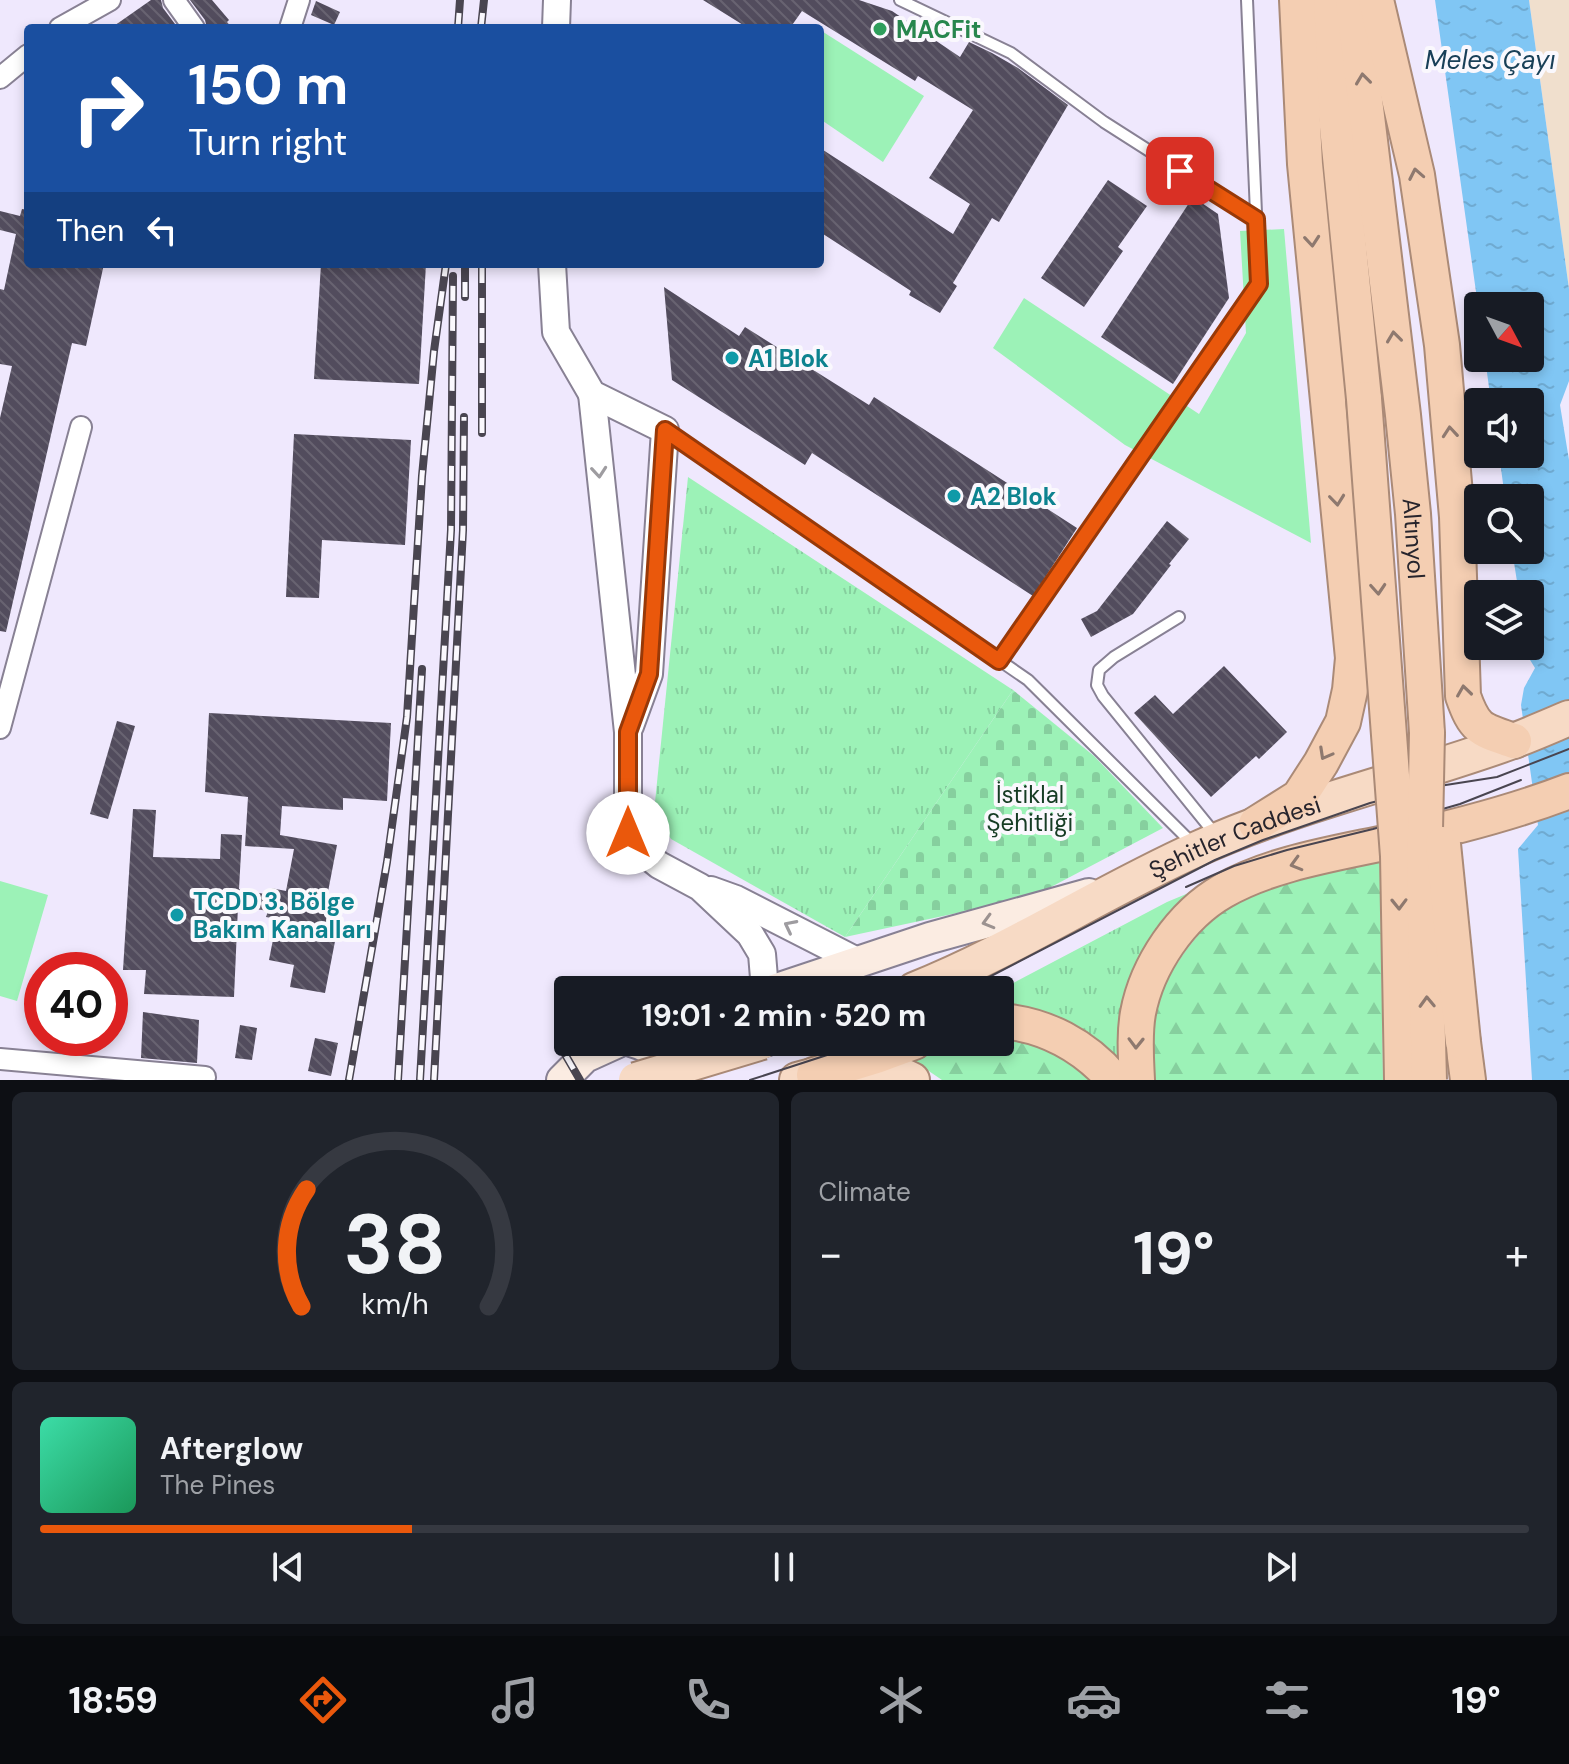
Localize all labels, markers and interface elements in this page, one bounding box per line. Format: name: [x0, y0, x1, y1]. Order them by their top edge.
place label: MACFit: [896, 14, 981, 45]
marker: MACFit: [871, 20, 889, 38]
water label: Meles Çayı: [1425, 43, 1555, 77]
text: 150 m: [188, 48, 349, 121]
icon: right: [56, 56, 160, 160]
one-way arrow: [1354, 72, 1371, 85]
text: Turn right: [188, 119, 347, 166]
pin: [1146, 137, 1214, 205]
icon: arrive: [1158, 149, 1202, 193]
one-way arrow: [1408, 168, 1425, 182]
icon: left: [140, 208, 184, 252]
text: Then: [56, 211, 124, 250]
one-way arrow: [1303, 235, 1320, 248]
north arrow: [1464, 292, 1544, 372]
map controls: [1464, 292, 1544, 660]
one-way arrow: [1386, 330, 1403, 344]
place label: A1 Blok: [748, 343, 829, 374]
marker: A1 Blok: [723, 349, 741, 367]
button: sound: [1464, 388, 1544, 468]
one-way arrow: [1442, 425, 1459, 438]
one-way arrow: [590, 466, 607, 479]
place label: A2 Blok: [970, 481, 1057, 512]
button: search: [1464, 484, 1544, 564]
marker: A2 Blok: [945, 487, 963, 505]
one-way arrow: [1329, 494, 1346, 507]
street label: Altınyol: [1396, 496, 1433, 580]
button: layers: [1464, 580, 1544, 660]
one-way arrow: [1369, 583, 1386, 596]
one-way arrow: [1456, 685, 1473, 698]
one-way arrow: [1320, 746, 1335, 760]
park label: İstiklal Şehitliği: [987, 779, 1073, 838]
street label: Şehitler Caddesi: [1143, 788, 1324, 885]
position arrow: [586, 791, 670, 875]
one-way arrow: [1289, 855, 1303, 871]
place label: TCDD 3. Bölge Bakım Kanalları: [193, 886, 372, 945]
one-way arrow: [1390, 898, 1408, 911]
marker: TCDD 3. Bölge Bakım Kanalları: [168, 906, 186, 924]
one-way arrow: [982, 913, 996, 930]
one-way arrow: [784, 920, 799, 936]
speed limit sign: 40: [24, 952, 128, 1056]
one-way arrow: [1418, 995, 1436, 1008]
text: 19:01 · 2 min · 520 m: [642, 996, 926, 1035]
one-way arrow: [1128, 1037, 1145, 1050]
text: Climate: [819, 1175, 911, 1209]
text: 38: [344, 1190, 447, 1299]
text: 19°: [1133, 1214, 1215, 1293]
text: −: [819, 1225, 843, 1283]
text: +: [1505, 1225, 1529, 1283]
text: km/h: [361, 1286, 429, 1323]
text: Afterglow: [160, 1429, 303, 1468]
text: The Pines: [160, 1468, 275, 1502]
icon: previous: [266, 1545, 310, 1589]
icon: pause: [762, 1545, 806, 1589]
icon: next: [1259, 1545, 1303, 1589]
icon: directions: [295, 1672, 351, 1728]
icon: music: [487, 1672, 543, 1728]
icon: phone: [680, 1672, 736, 1728]
icon: climate: [873, 1672, 929, 1728]
icon: car: [1066, 1672, 1122, 1728]
icon: filters: [1259, 1672, 1315, 1728]
text: 18:59: [68, 1677, 158, 1724]
text: 19°: [1452, 1677, 1501, 1724]

